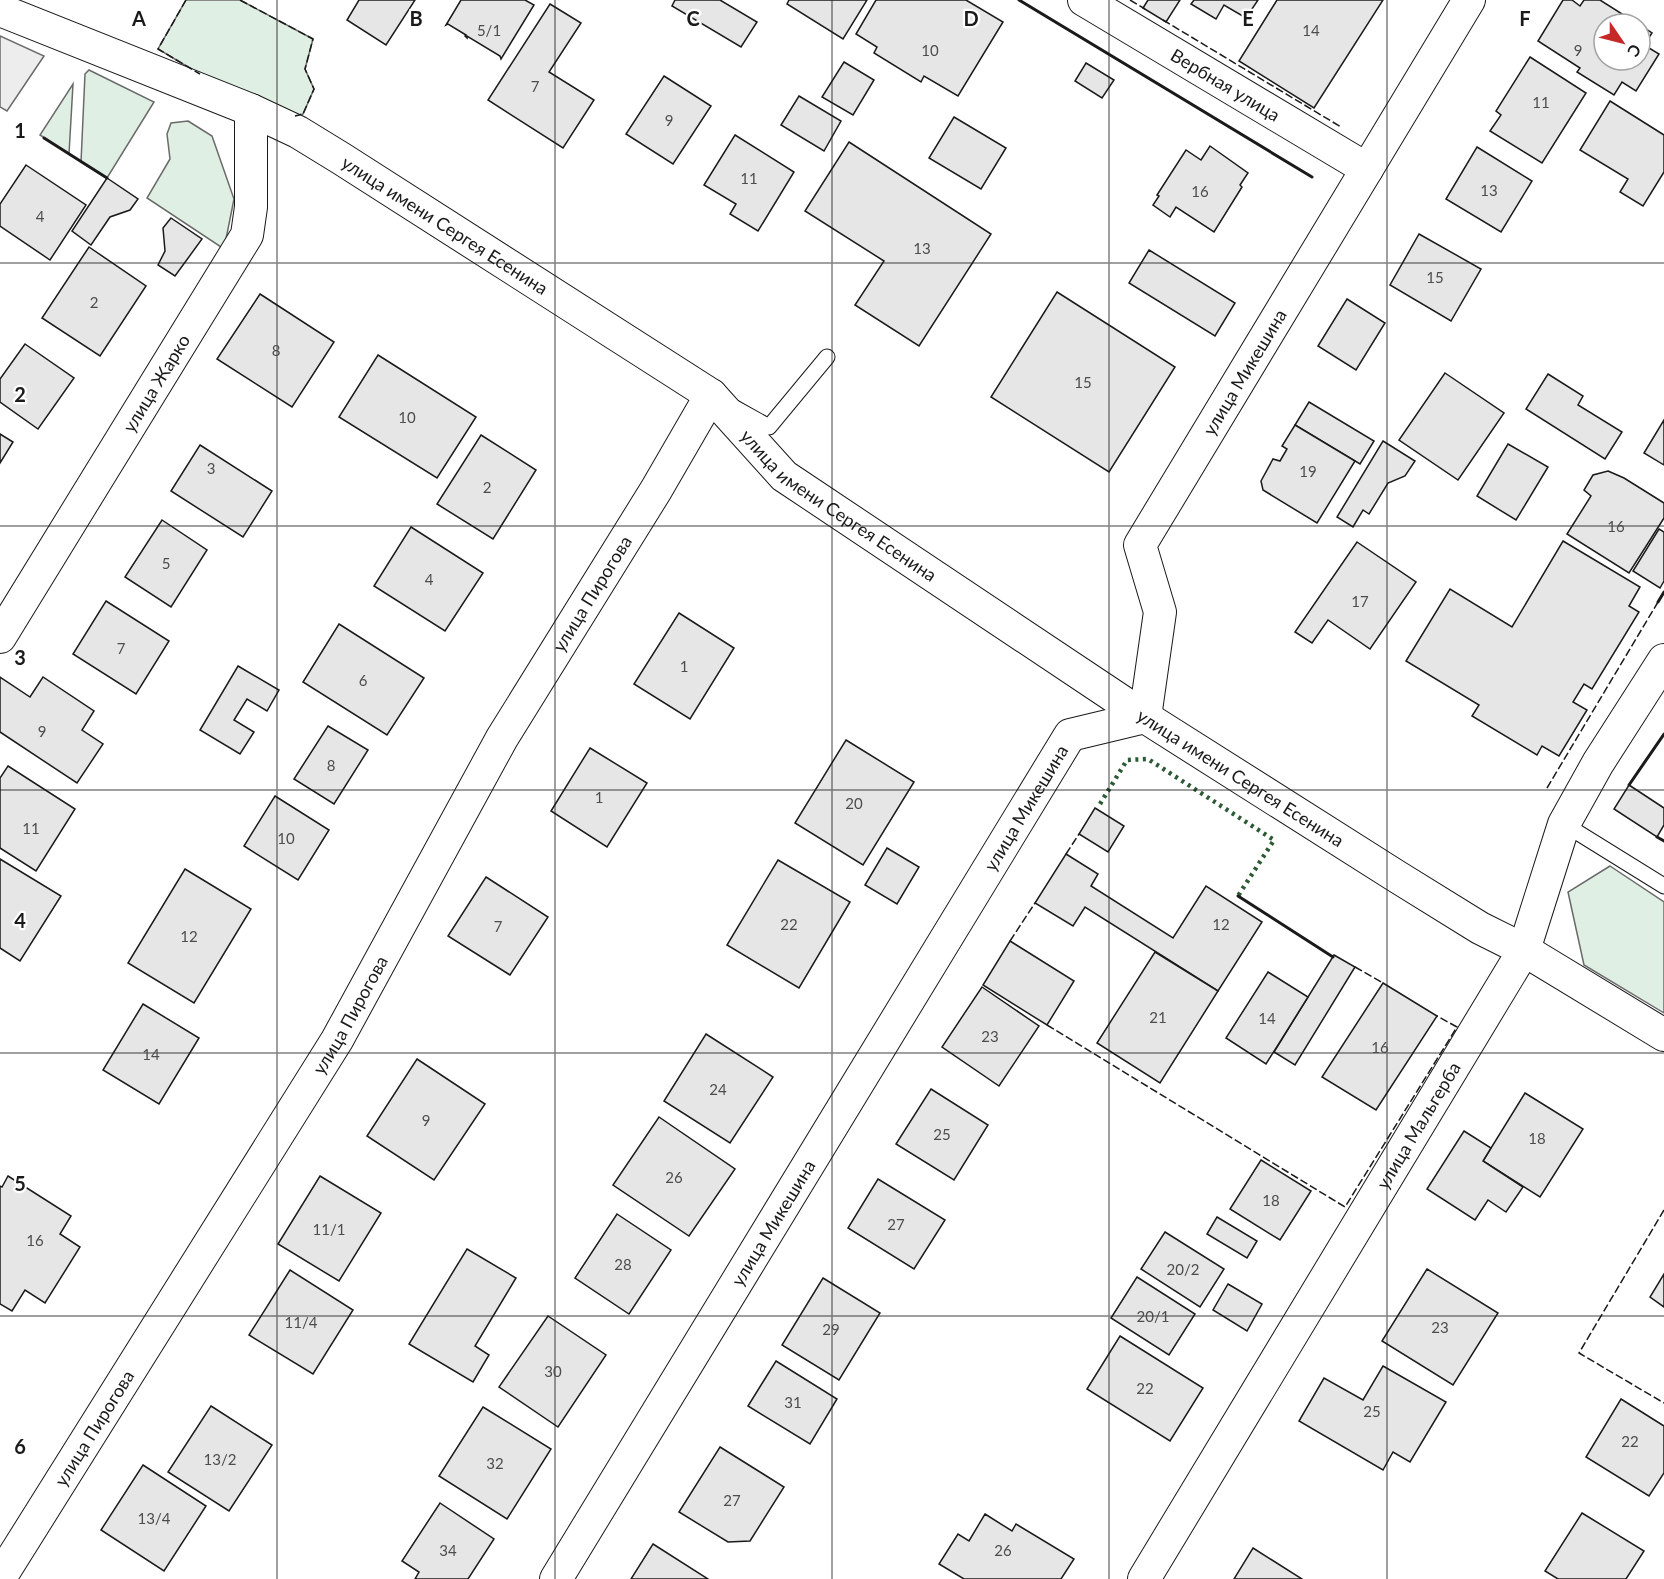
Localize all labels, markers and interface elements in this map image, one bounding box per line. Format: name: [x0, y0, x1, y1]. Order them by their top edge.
text: A: [131, 6, 146, 30]
text: B: [409, 6, 423, 30]
text: C: [686, 6, 700, 30]
text: D: [963, 6, 979, 30]
text: E: [1242, 6, 1254, 30]
text: F: [1519, 6, 1531, 30]
north arrow: [1592, 12, 1652, 72]
house number: 5/1: [477, 21, 501, 39]
house number: 14: [1302, 21, 1320, 39]
house number: 10: [921, 41, 939, 59]
house number: 9: [1574, 41, 1582, 59]
text: С: [1624, 41, 1646, 61]
street label: Вербная улица: [1167, 44, 1284, 126]
house number: 7: [531, 77, 540, 95]
house number: 11: [1532, 93, 1550, 111]
house number: 9: [665, 111, 673, 129]
text: 1: [14, 118, 26, 142]
street label: улица имени Сергея Есенина: [338, 151, 552, 299]
house number: 11: [740, 169, 758, 187]
house number: 13: [1480, 181, 1498, 199]
house number: 16: [1191, 182, 1209, 200]
house number: 4: [36, 207, 45, 225]
house number: 13: [913, 239, 931, 257]
house number: 15: [1426, 268, 1444, 286]
house number: 2: [90, 293, 98, 311]
street label: улица Микешина: [1198, 305, 1291, 439]
street label: улица Жарко: [118, 330, 194, 436]
house number: 8: [272, 341, 280, 359]
house number: 15: [1074, 373, 1092, 391]
text: 2: [14, 382, 26, 406]
house number: 10: [398, 408, 416, 426]
street label: улица имени Сергея Есенина: [736, 425, 941, 586]
house number: 3: [207, 459, 215, 477]
house number: 19: [1299, 462, 1317, 480]
house number: 2: [483, 478, 491, 496]
house number: 16: [1607, 517, 1625, 535]
street label: улица Пирогова: [547, 531, 636, 656]
house number: 5: [162, 554, 170, 572]
house number: 4: [425, 570, 434, 588]
house number: 17: [1351, 592, 1369, 610]
house number: 7: [117, 639, 126, 657]
text: 3: [14, 645, 26, 669]
house number: 1: [680, 657, 688, 675]
house number: 6: [359, 671, 368, 689]
street label: улица имени Сергея Есенина: [1133, 704, 1348, 851]
house number: 9: [38, 722, 46, 740]
street label: улица Микешина: [979, 741, 1072, 875]
house number: 8: [327, 756, 335, 774]
house number: 1: [595, 788, 603, 806]
house number: 20: [845, 794, 863, 812]
house number: 11: [22, 819, 40, 837]
house number: 10: [277, 829, 295, 847]
text: 4: [14, 908, 26, 932]
house number: 22: [780, 915, 798, 933]
house number: 12: [1212, 915, 1230, 933]
house number: 7: [494, 917, 503, 935]
house number: 12: [180, 927, 198, 945]
street label: улица Пирогова: [307, 952, 392, 1078]
house number: 21: [1149, 1008, 1167, 1026]
house number: 14: [1258, 1009, 1276, 1027]
house number: 23: [981, 1027, 999, 1045]
house number: 16: [1371, 1038, 1389, 1056]
house number: 14: [142, 1045, 160, 1063]
street label: улица Мальгерба: [1371, 1058, 1465, 1193]
house number: 24: [709, 1080, 727, 1098]
house number: 9: [422, 1111, 430, 1129]
house number: 25: [933, 1125, 951, 1143]
house number: 18: [1528, 1129, 1546, 1147]
street label: улица Микешина: [726, 1156, 820, 1290]
house number: 26: [665, 1168, 683, 1186]
text: 5: [14, 1171, 26, 1195]
house number: 18: [1262, 1191, 1280, 1209]
house number: 27: [887, 1215, 905, 1233]
house number: 11/1: [313, 1220, 345, 1238]
house number: 16: [26, 1231, 44, 1249]
house number: 28: [614, 1255, 632, 1273]
house number: 20/2: [1167, 1260, 1199, 1278]
house number: 20/1: [1137, 1307, 1169, 1325]
house number: 11/4: [285, 1313, 318, 1331]
house number: 23: [1431, 1318, 1449, 1336]
house number: 29: [822, 1320, 840, 1338]
house number: 30: [544, 1362, 562, 1380]
street label: улица Пирогова: [49, 1366, 139, 1490]
house number: 22: [1136, 1379, 1154, 1397]
house number: 31: [784, 1393, 802, 1411]
house number: 25: [1363, 1402, 1381, 1420]
house number: 22: [1621, 1432, 1639, 1450]
text: 6: [14, 1434, 26, 1458]
house number: 13/2: [204, 1450, 236, 1468]
house number: 32: [486, 1454, 504, 1472]
house number: 27: [723, 1491, 741, 1509]
house number: 13/4: [138, 1509, 171, 1527]
house number: 34: [439, 1541, 457, 1559]
house number: 26: [994, 1541, 1012, 1559]

